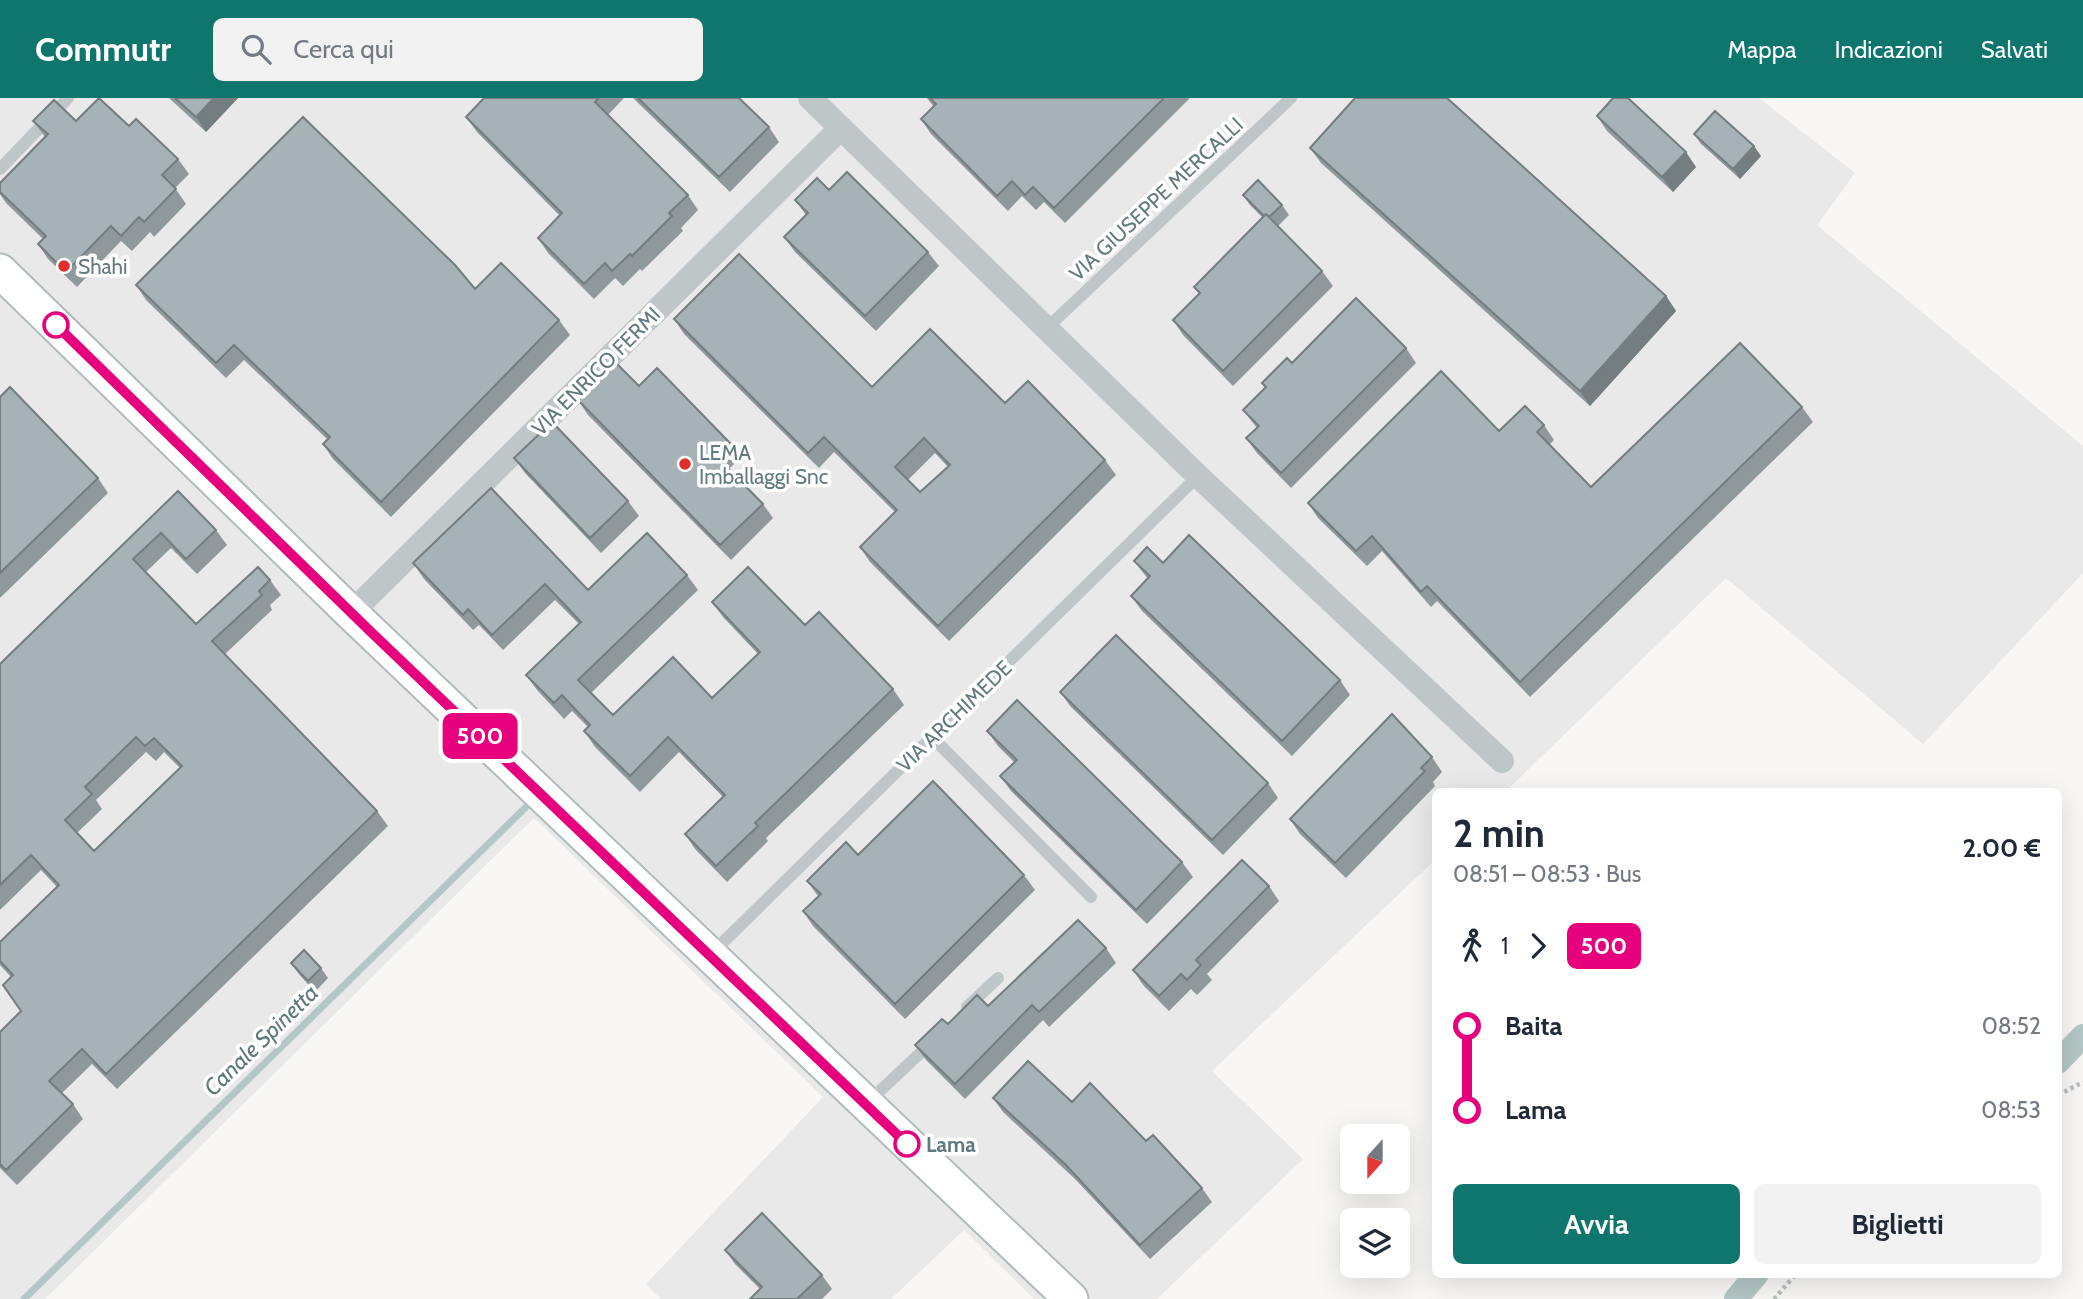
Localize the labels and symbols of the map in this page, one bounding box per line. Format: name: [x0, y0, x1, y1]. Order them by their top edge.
street label: VIA GIUSEPPE MERCALLI: [1064, 112, 1248, 286]
place label: Shahi: [78, 254, 127, 279]
marker: Shahi: [56, 258, 72, 274]
street label: VIA ENRICO FERMI: [527, 302, 665, 440]
unlabelled marker: [43, 312, 69, 338]
place label: LEMA Imballaggi Snc: [699, 440, 828, 489]
marker: LEMA Imballaggi Snc: [677, 456, 693, 472]
street label: VIA ARCHIMEDE: [891, 655, 1017, 777]
line badge: 500: [440, 713, 520, 759]
water label: Canale Spinetta: [198, 979, 324, 1101]
north arrow: [1340, 1124, 1410, 1194]
marker: Lama: [894, 1131, 920, 1157]
place label: Lama: [926, 1132, 976, 1157]

